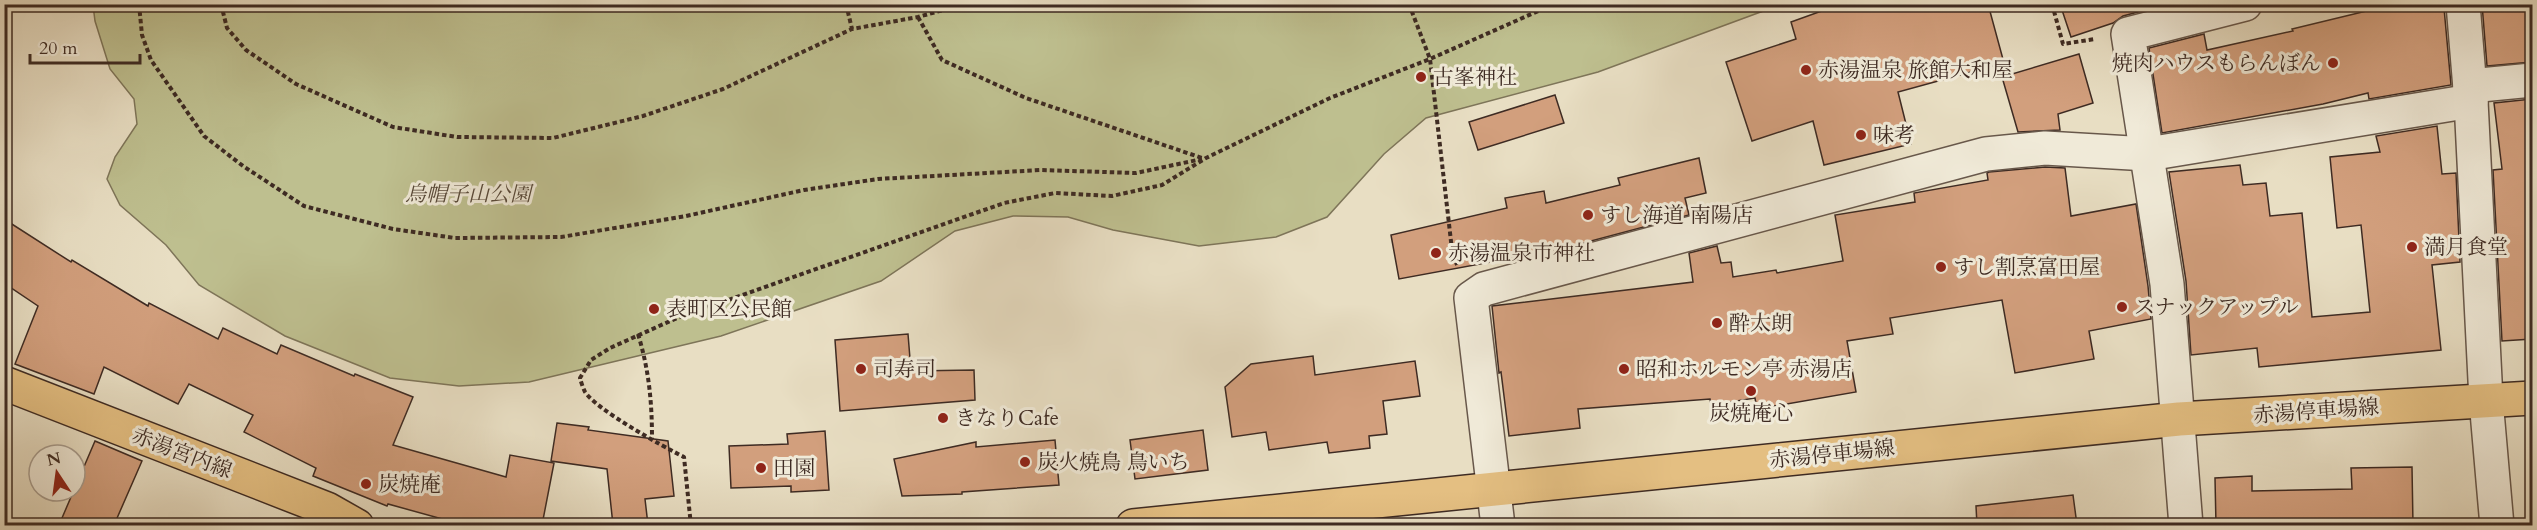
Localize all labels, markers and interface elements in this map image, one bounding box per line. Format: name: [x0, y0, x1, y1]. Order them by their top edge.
scale bar: [30, 27, 140, 65]
text: 20 m: [39, 36, 78, 61]
place label: 焼肉ハウスもらんぼん: [2112, 49, 2321, 78]
place label: 赤湯温泉 旅館大和屋: [1818, 56, 2013, 85]
marker: 焼肉ハウスもらんぼん: [2326, 56, 2340, 70]
place label: 古峯神社: [1433, 63, 1517, 92]
marker: 赤湯温泉 旅館大和屋: [1799, 63, 1813, 77]
marker: 古峯神社: [1414, 70, 1428, 84]
place label: 味考: [1873, 121, 1915, 150]
marker: 味考: [1854, 128, 1868, 142]
park label: 烏帽子山公園: [405, 180, 534, 209]
place label: すし海道 南陽店: [1600, 201, 1753, 230]
marker: すし海道 南陽店: [1581, 208, 1595, 222]
place label: 満月食堂: [2424, 233, 2508, 262]
place label: 赤湯温泉市神社: [1448, 239, 1595, 268]
marker: 満月食堂: [2405, 240, 2419, 254]
marker: 赤湯温泉市神社: [1429, 246, 1443, 260]
place label: すし割烹富田屋: [1953, 253, 2100, 282]
marker: すし割烹富田屋: [1934, 260, 1948, 274]
place label: スナックアップル: [2134, 293, 2299, 322]
place label: 表町区公民館: [666, 295, 792, 324]
marker: スナックアップル: [2115, 300, 2129, 314]
marker: 表町区公民館: [647, 302, 661, 316]
place label: 酔太朗: [1729, 309, 1792, 338]
marker: 酔太朗: [1710, 316, 1724, 330]
place label: 司寿司: [873, 355, 936, 384]
place label: 昭和ホルモン亭 赤湯店: [1636, 355, 1852, 384]
marker: 司寿司: [854, 362, 868, 376]
marker: 昭和ホルモン亭 赤湯店: [1617, 362, 1631, 376]
marker: 炭焼庵心: [1744, 384, 1758, 398]
street label: 赤湯停車場線: [2252, 393, 2380, 430]
place label: 炭焼庵心: [1709, 399, 1793, 428]
place label: きなりCafe: [955, 404, 1059, 433]
marker: きなりCafe: [936, 411, 950, 425]
street label: 赤湯宮内線: [128, 421, 236, 486]
street label: 赤湯停車場線: [1768, 433, 1896, 476]
north arrow: [27, 443, 87, 503]
text: N: [45, 447, 63, 472]
place label: 炭火焼鳥 鳥いち: [1037, 448, 1190, 477]
place label: 田園: [773, 454, 815, 483]
marker: 炭火焼鳥 鳥いち: [1018, 455, 1032, 469]
marker: 田園: [754, 461, 768, 475]
place label: 炭焼庵: [378, 470, 441, 499]
marker: 炭焼庵: [359, 477, 373, 491]

